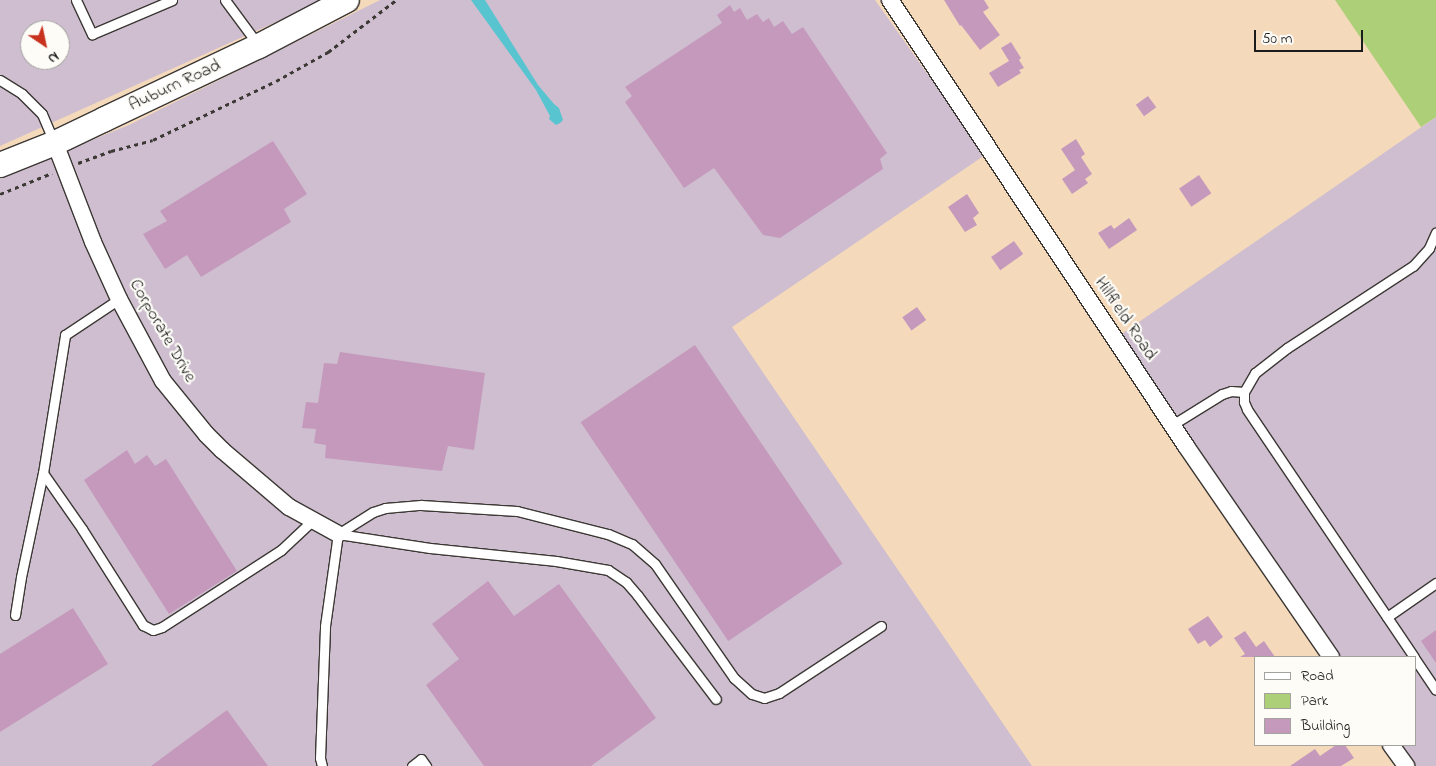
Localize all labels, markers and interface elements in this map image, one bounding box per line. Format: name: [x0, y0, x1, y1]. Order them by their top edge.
north arrow: [20, 20, 70, 70]
scale bar: [1256, 20, 1365, 52]
text: 50 m: [1262, 28, 1292, 50]
text: N: [43, 46, 63, 68]
street label: Auburn Road: [125, 55, 225, 117]
street label: Hillfield Road: [1089, 273, 1161, 365]
street label: Corporate Drive: [124, 276, 200, 386]
legend: [1254, 656, 1416, 746]
text: Road: [1301, 665, 1334, 687]
text: Park: [1301, 690, 1328, 712]
text: Building: [1301, 715, 1350, 737]

